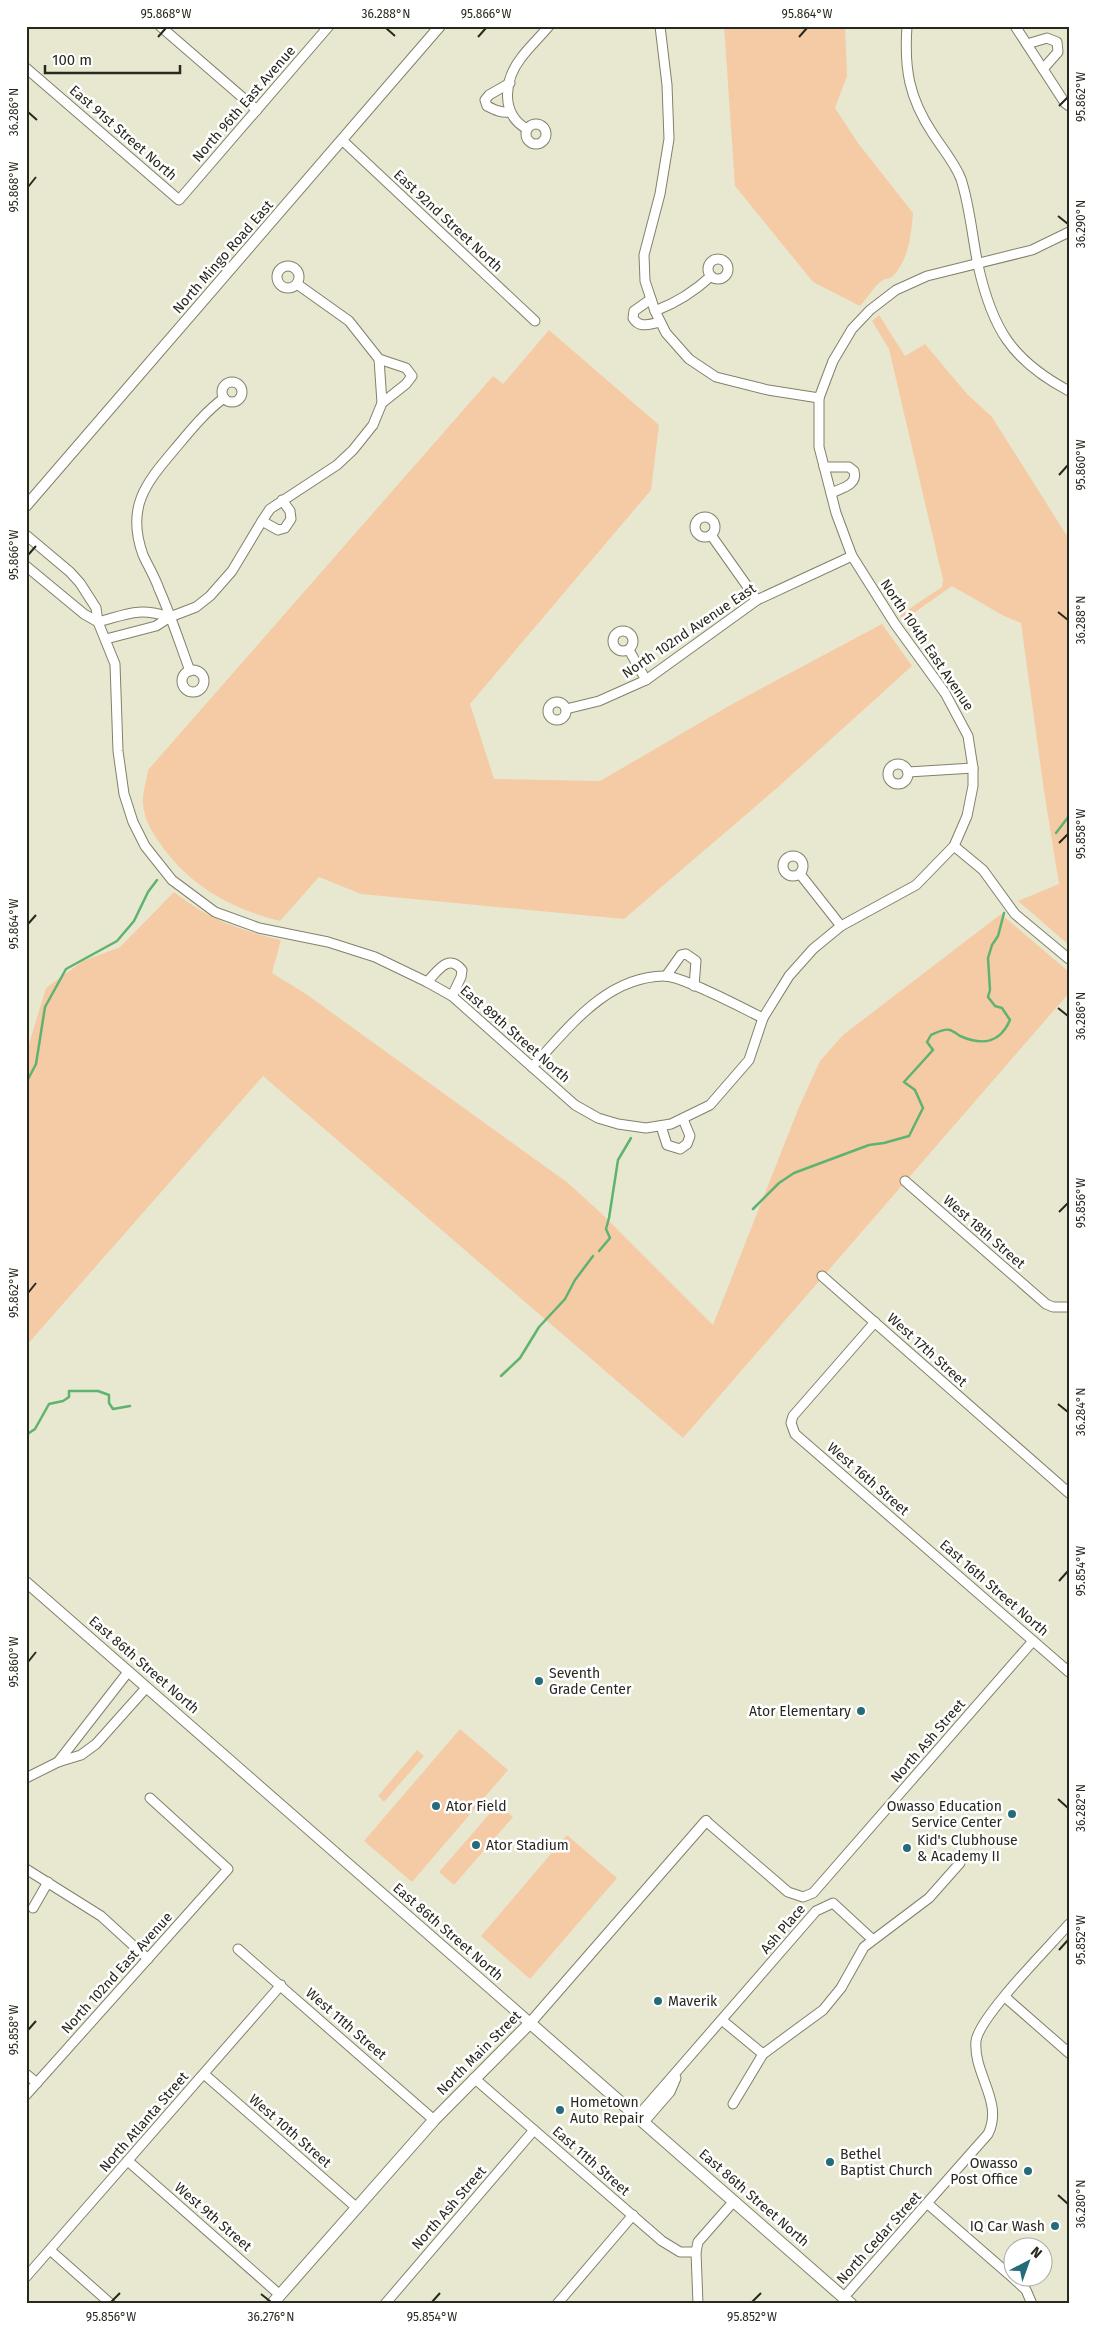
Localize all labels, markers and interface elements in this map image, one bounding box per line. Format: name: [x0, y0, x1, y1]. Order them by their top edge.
text: 95.868°W: [140, 7, 192, 21]
text: 36.288°N: [362, 7, 410, 21]
text: 95.866°W: [461, 7, 511, 21]
text: 95.864°W: [782, 7, 832, 21]
scale bar: [45, 42, 180, 74]
street label: North 96th East Avenue: [189, 42, 299, 166]
text: 100 m: [52, 51, 92, 69]
text: 95.862°W: [1074, 72, 1088, 122]
street label: East 91st Street North: [66, 82, 180, 184]
text: 36.286°N: [7, 88, 21, 136]
text: 95.868°W: [7, 161, 21, 213]
street label: East 92nd Street North: [390, 166, 506, 276]
street label: North Mingo Road East: [169, 196, 277, 317]
text: 36.290°N: [1074, 200, 1088, 248]
text: 95.860°W: [1074, 439, 1088, 491]
text: 95.866°W: [7, 530, 21, 580]
street label: North 104th East Avenue: [877, 576, 977, 714]
street label: North 102nd Avenue East: [619, 579, 760, 682]
text: 36.288°N: [1074, 596, 1088, 644]
text: 95.858°W: [1074, 809, 1088, 859]
text: 95.864°W: [7, 899, 21, 949]
street label: East 89th Street North: [457, 982, 573, 1086]
text: 36.286°N: [1074, 992, 1088, 1040]
text: 95.856°W: [1074, 1178, 1088, 1228]
street label: West 18th Street: [940, 1192, 1029, 1273]
text: 95.862°W: [7, 1268, 21, 1318]
street label: West 17th Street: [884, 1310, 971, 1391]
text: 36.284°N: [1074, 1388, 1088, 1436]
street label: West 16th Street: [824, 1439, 913, 1520]
street label: East 16th Street North: [936, 1536, 1052, 1640]
text: 95.854°W: [1074, 1546, 1088, 1596]
street label: East 86th Street North: [85, 1613, 203, 1717]
text: 95.860°W: [7, 1636, 21, 1688]
place label: Seventh Grade Center: [549, 1665, 632, 1698]
marker: Seventh Grade Center: [533, 1675, 545, 1687]
street label: North Ash Street: [887, 1695, 969, 1786]
place label: Ator Elementary: [749, 1703, 851, 1720]
marker: Ator Elementary: [855, 1705, 867, 1717]
text: 36.282°N: [1074, 1784, 1088, 1832]
place label: Ator Field: [446, 1798, 507, 1815]
place label: Owasso Education Service Center: [887, 1798, 1003, 1831]
marker: Ator Field: [430, 1800, 442, 1812]
marker: Owasso Education Service Center: [1006, 1808, 1018, 1820]
place label: Kid's Clubhouse & Academy II: [917, 1832, 1018, 1865]
place label: Ator Stadium: [486, 1837, 569, 1854]
marker: Ator Stadium: [470, 1839, 482, 1851]
marker: Kid's Clubhouse & Academy II: [901, 1842, 913, 1854]
street label: East 86th Street North: [389, 1880, 507, 1984]
street label: Ash Place: [757, 1901, 809, 1957]
street label: North 102nd East Avenue: [58, 1909, 176, 2037]
text: 95.852°W: [1074, 1915, 1088, 1965]
street label: West 11th Street: [302, 1984, 390, 2064]
place label: Maverik: [668, 1993, 718, 2010]
marker: Maverik: [652, 1995, 664, 2007]
text: 95.858°W: [7, 2005, 21, 2055]
street label: North Main Street: [433, 2007, 525, 2099]
street label: North Atlanta Street: [96, 2068, 193, 2176]
street label: West 10th Street: [245, 2091, 335, 2172]
place label: Hometown Auto Repair: [570, 2094, 645, 2127]
marker: Hometown Auto Repair: [554, 2104, 566, 2116]
street label: East 11th Street: [549, 2123, 634, 2200]
street label: East 86th Street North: [695, 2146, 813, 2250]
place label: Bethel Baptist Church: [840, 2146, 933, 2179]
place label: Owasso Post Office: [950, 2155, 1018, 2188]
marker: Bethel Baptist Church: [824, 2156, 836, 2168]
street label: North Ash Street: [408, 2162, 490, 2253]
marker: Owasso Post Office: [1022, 2165, 1034, 2177]
street label: West 9th Street: [171, 2179, 256, 2256]
text: 36.280°N: [1074, 2180, 1088, 2228]
street label: North Cedar Street: [833, 2188, 926, 2288]
place label: IQ Car Wash: [970, 2218, 1045, 2235]
marker: IQ Car Wash: [1049, 2220, 1061, 2232]
north arrow: [1002, 2238, 1052, 2288]
text: N: [1027, 2243, 1045, 2262]
text: 95.856°W: [86, 2310, 136, 2324]
text: 36.276°N: [248, 2310, 294, 2324]
text: 95.854°W: [407, 2310, 457, 2324]
text: 95.852°W: [727, 2310, 777, 2324]

